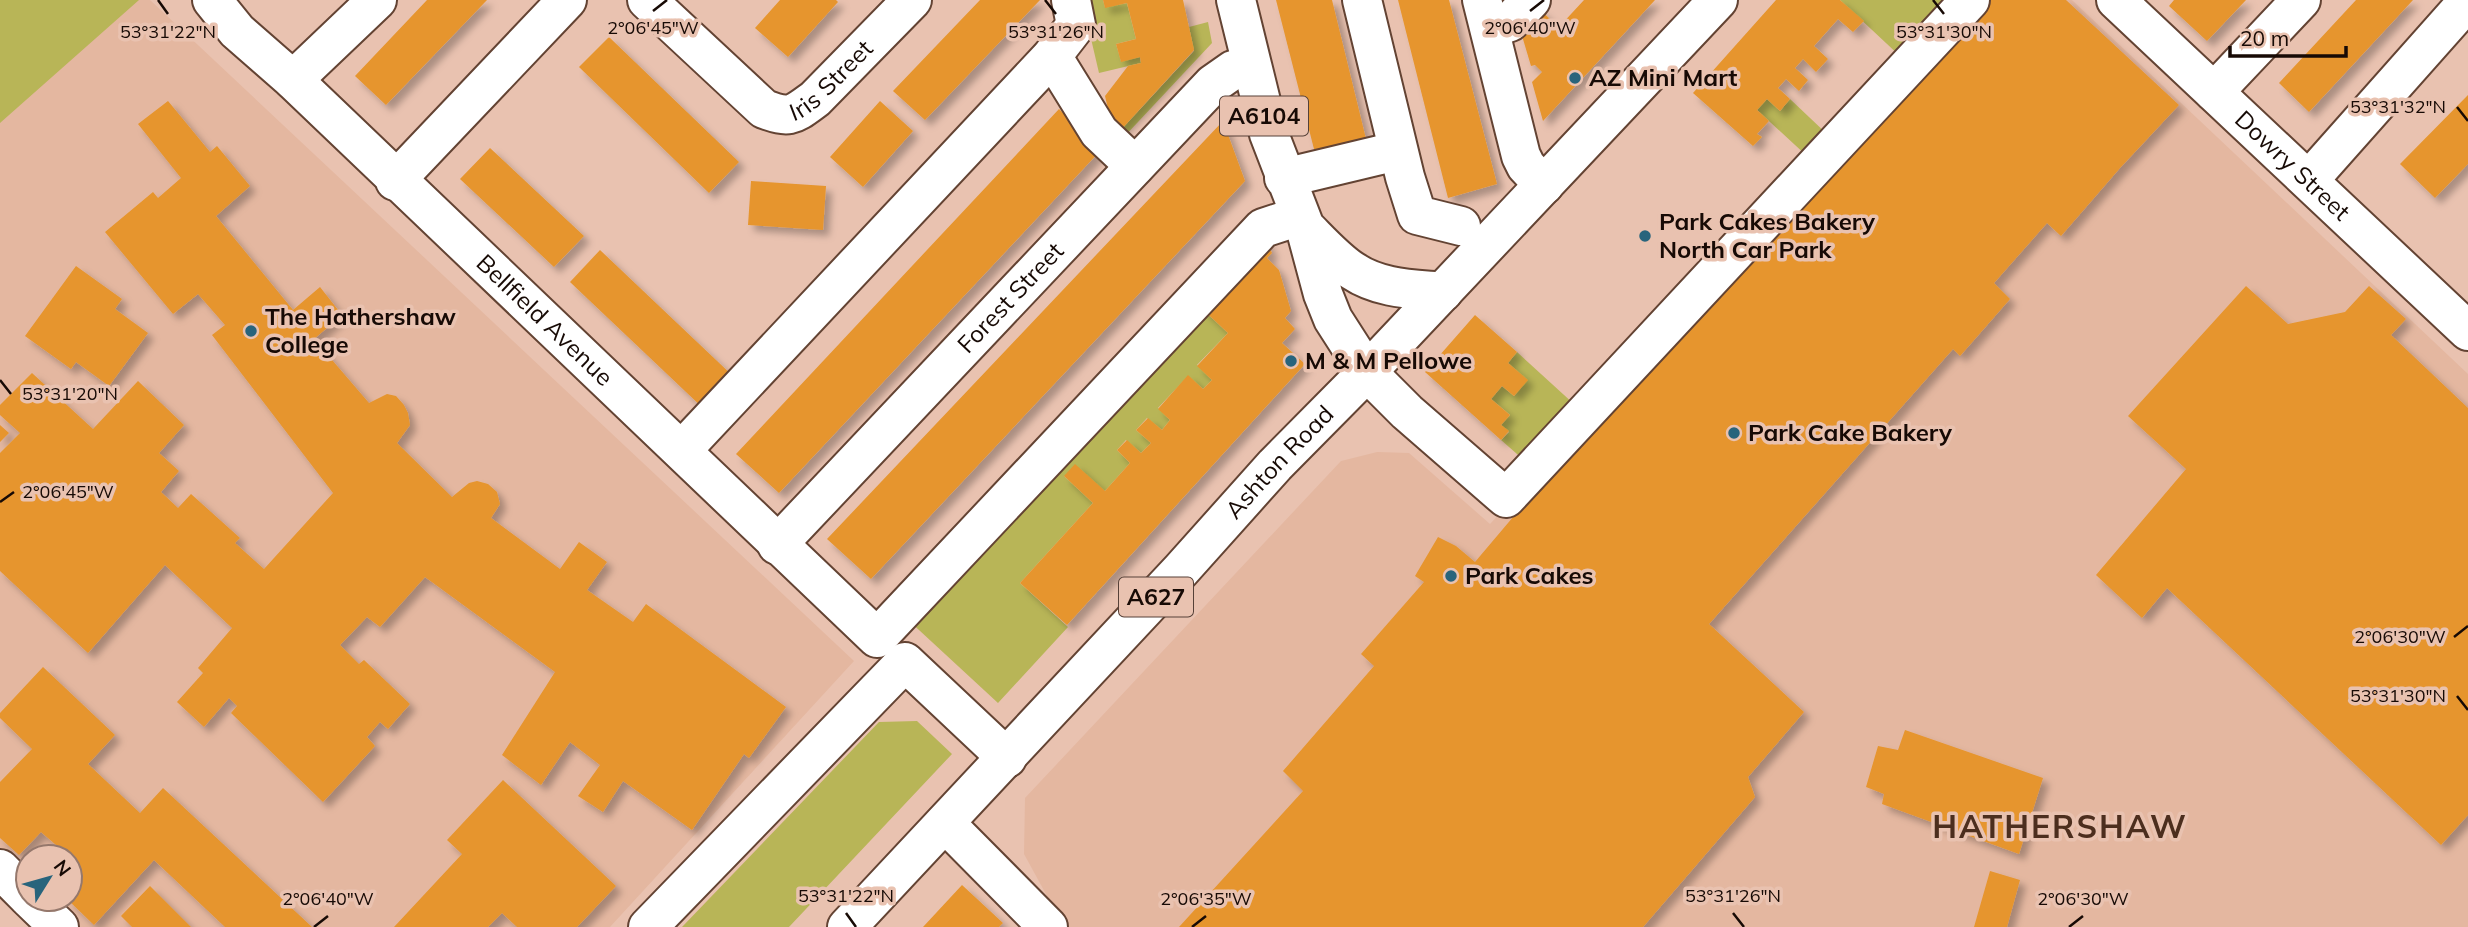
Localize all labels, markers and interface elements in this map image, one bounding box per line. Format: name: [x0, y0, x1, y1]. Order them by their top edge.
scale bar: [2230, 14, 2346, 58]
text: 2°06'45"W: [607, 16, 699, 39]
text: 2°06'40"W: [1484, 16, 1576, 39]
text: 53°31'22"N: [120, 20, 216, 43]
text: 53°31'26"N: [1008, 20, 1104, 43]
text: 53°31'30"N: [1896, 20, 1992, 43]
text: 20 m: [2240, 25, 2289, 51]
street label: Iris Street: [785, 33, 879, 127]
place label: AZ Mini Mart: [1589, 62, 1737, 92]
marker: AZ Mini Mart: [1567, 70, 1583, 86]
text: 53°31'32"N: [2350, 95, 2446, 118]
road number: A6104: [1220, 97, 1308, 136]
street label: Dowry Street: [2229, 104, 2357, 226]
place label: Park Cakes Bakery North Car Park: [1659, 206, 1876, 264]
marker: Park Cakes Bakery North Car Park: [1637, 228, 1653, 244]
street label: Forest Street: [950, 236, 1069, 359]
street label: Bellfield Avenue: [471, 247, 620, 392]
place label: The Hathershaw College: [265, 301, 456, 359]
marker: The Hathershaw College: [243, 323, 259, 339]
place label: M & M Pellowe: [1305, 345, 1472, 375]
marker: M & M Pellowe: [1283, 353, 1299, 369]
text: 53°31'20"N: [22, 382, 118, 405]
street label: Ashton Road: [1218, 399, 1339, 524]
place label: Park Cake Bakery: [1748, 417, 1953, 447]
marker: Park Cake Bakery: [1726, 425, 1742, 441]
text: 2°06'45"W: [22, 480, 114, 503]
place label: Park Cakes: [1465, 560, 1594, 590]
marker: Park Cakes: [1443, 568, 1459, 584]
road number: A627: [1119, 578, 1193, 617]
text: 2°06'30"W: [2354, 625, 2446, 648]
text: 53°31'30"N: [2350, 684, 2446, 707]
district label: HATHERSHAW: [1932, 806, 2188, 846]
north arrow: [14, 843, 84, 913]
text: N: [49, 855, 76, 881]
text: 53°31'22"N: [798, 884, 894, 907]
text: 53°31'26"N: [1685, 884, 1781, 907]
text: 2°06'40"W: [282, 887, 374, 910]
text: 2°06'35"W: [1160, 887, 1252, 910]
text: 2°06'30"W: [2037, 887, 2129, 910]

